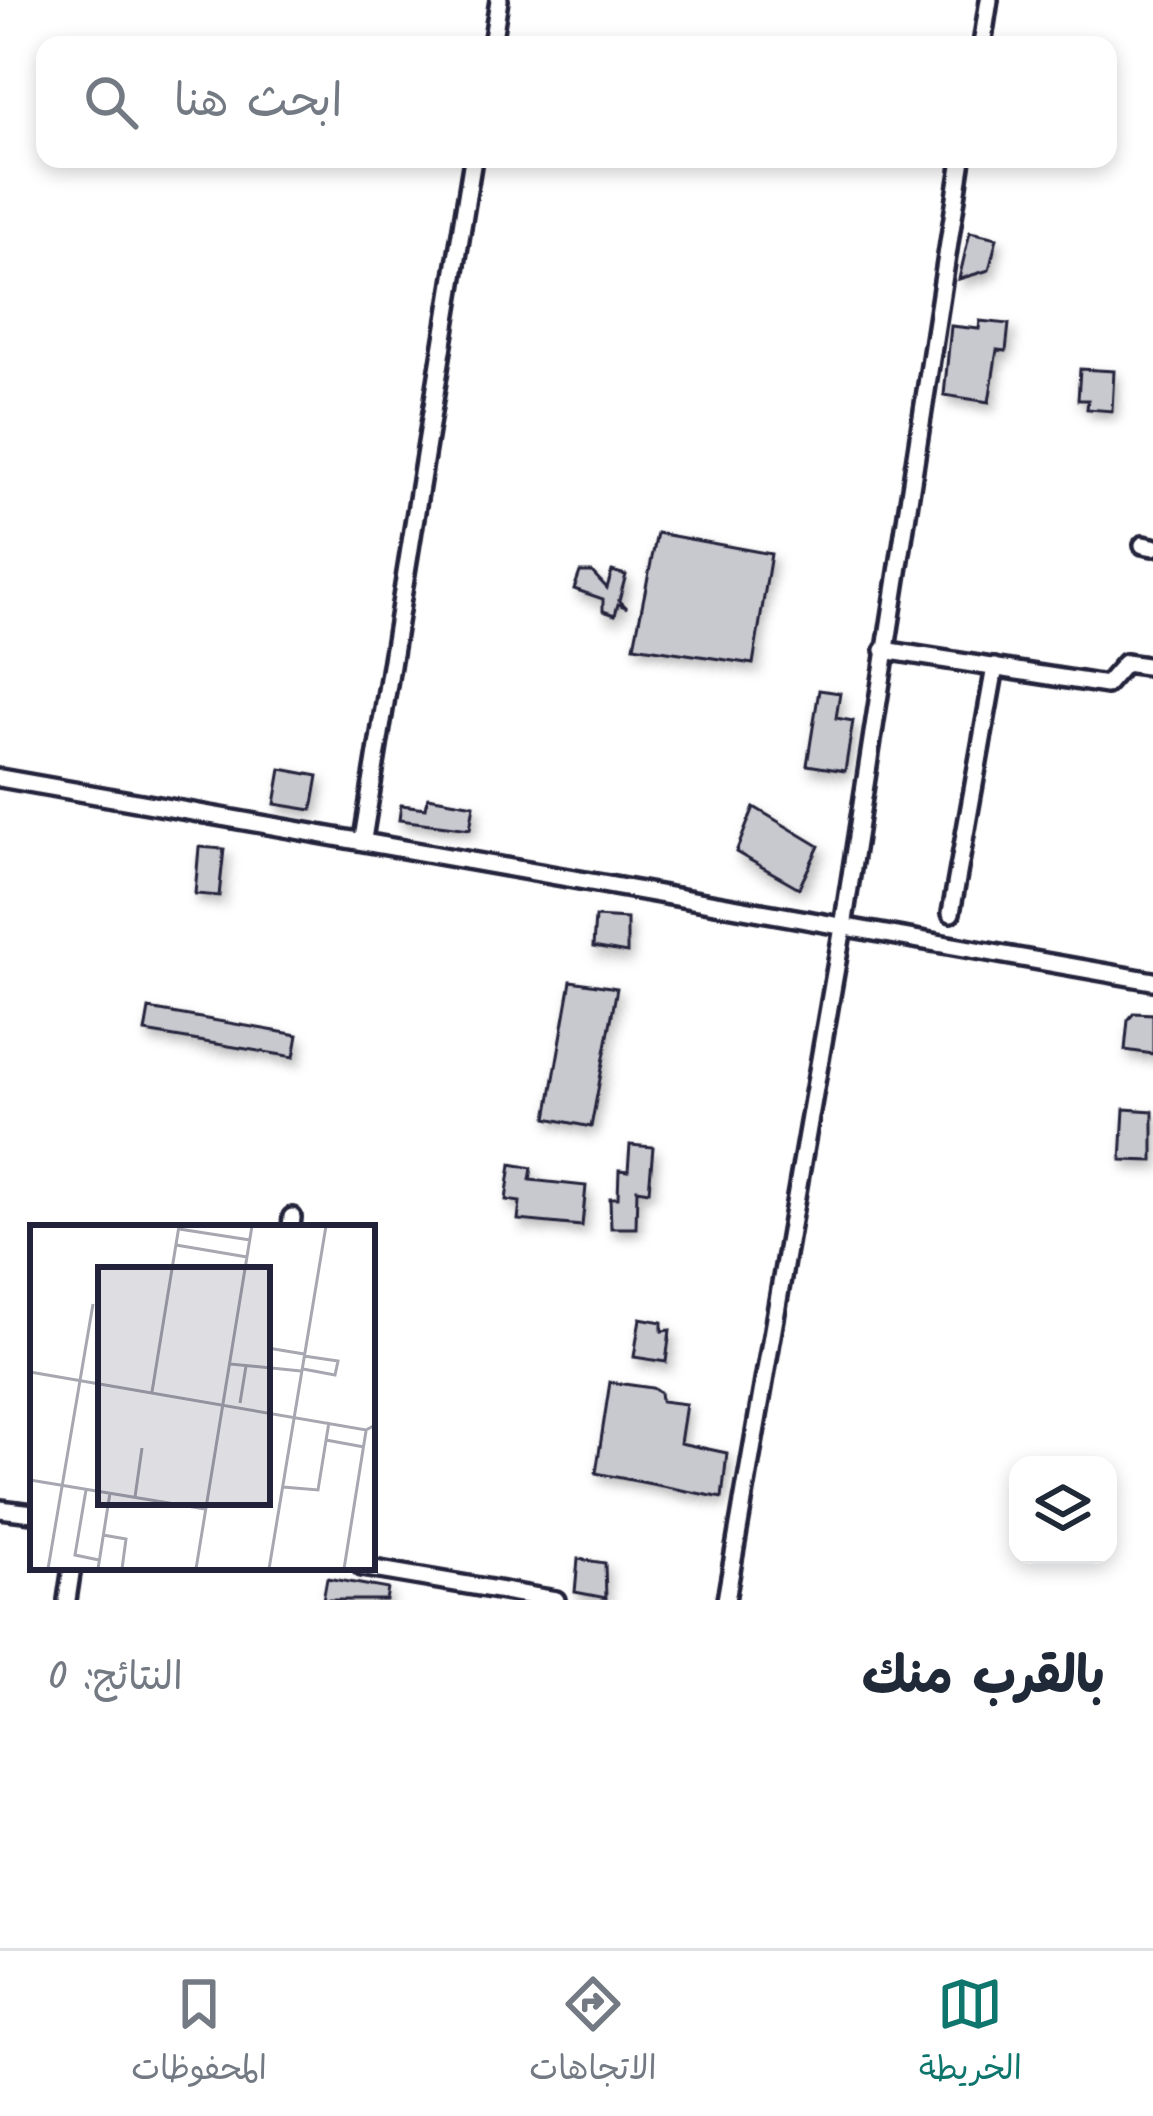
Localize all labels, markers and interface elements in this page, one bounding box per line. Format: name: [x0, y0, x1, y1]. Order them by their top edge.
search box: [36, 36, 1117, 168]
text: ابحث هنا: [174, 67, 342, 139]
icon: search: [78, 69, 144, 135]
inset map: [30, 1225, 375, 1570]
map controls: [1009, 1456, 1117, 1564]
button: layers: [1009, 1456, 1117, 1564]
text: بالقرب منك: [862, 1638, 1105, 1719]
text: النتائج: 0: [48, 1648, 183, 1710]
tab: المحفوظات: [131, 1971, 267, 2097]
tab: الاتجاهات: [529, 1971, 657, 2097]
tab: الخريطة: [919, 1971, 1022, 2097]

